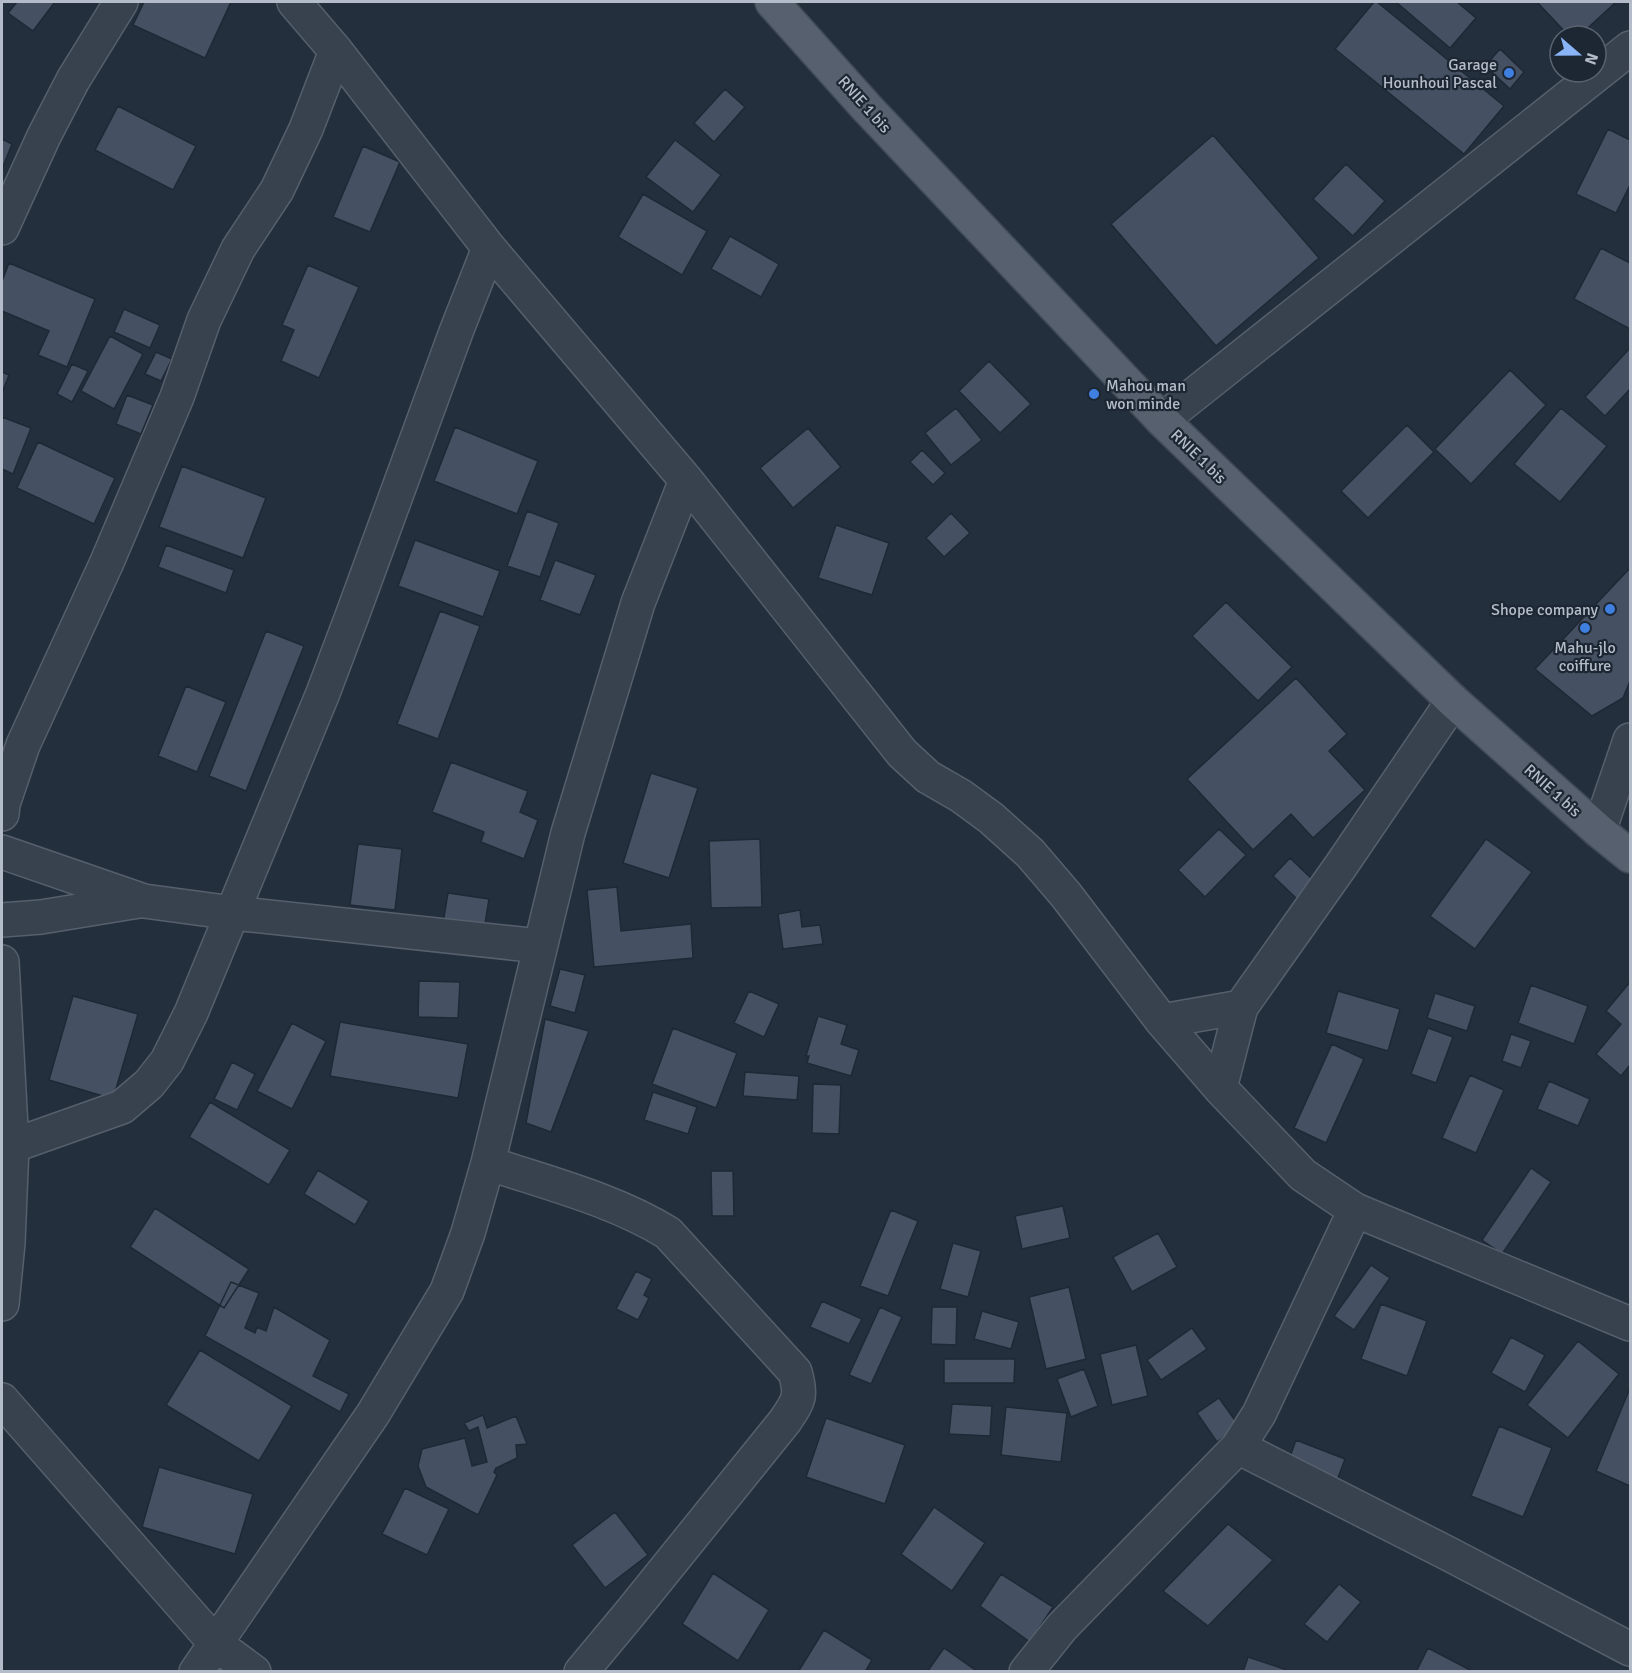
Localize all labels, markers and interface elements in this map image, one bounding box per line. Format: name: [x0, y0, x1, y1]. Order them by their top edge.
north arrow: [1548, 24, 1608, 84]
text: N: [1580, 50, 1602, 67]
place label: Garage Hounhoui Pascal: [1383, 55, 1497, 93]
marker: Garage Hounhoui Pascal: [1502, 66, 1516, 80]
street label: RNIE 1 bis: [834, 72, 895, 137]
place label: Mahou man won minde: [1106, 376, 1186, 414]
marker: Mahou man won minde: [1087, 387, 1101, 401]
street label: RNIE 1 bis: [1166, 425, 1230, 488]
place label: Shope company: [1491, 600, 1599, 620]
marker: Shope company: [1603, 602, 1617, 616]
marker: Mahu-jlo coiffure: [1578, 621, 1592, 635]
place label: Mahu-jlo coiffure: [1554, 638, 1616, 676]
street label: RNIE 1 bis: [1520, 760, 1585, 821]

